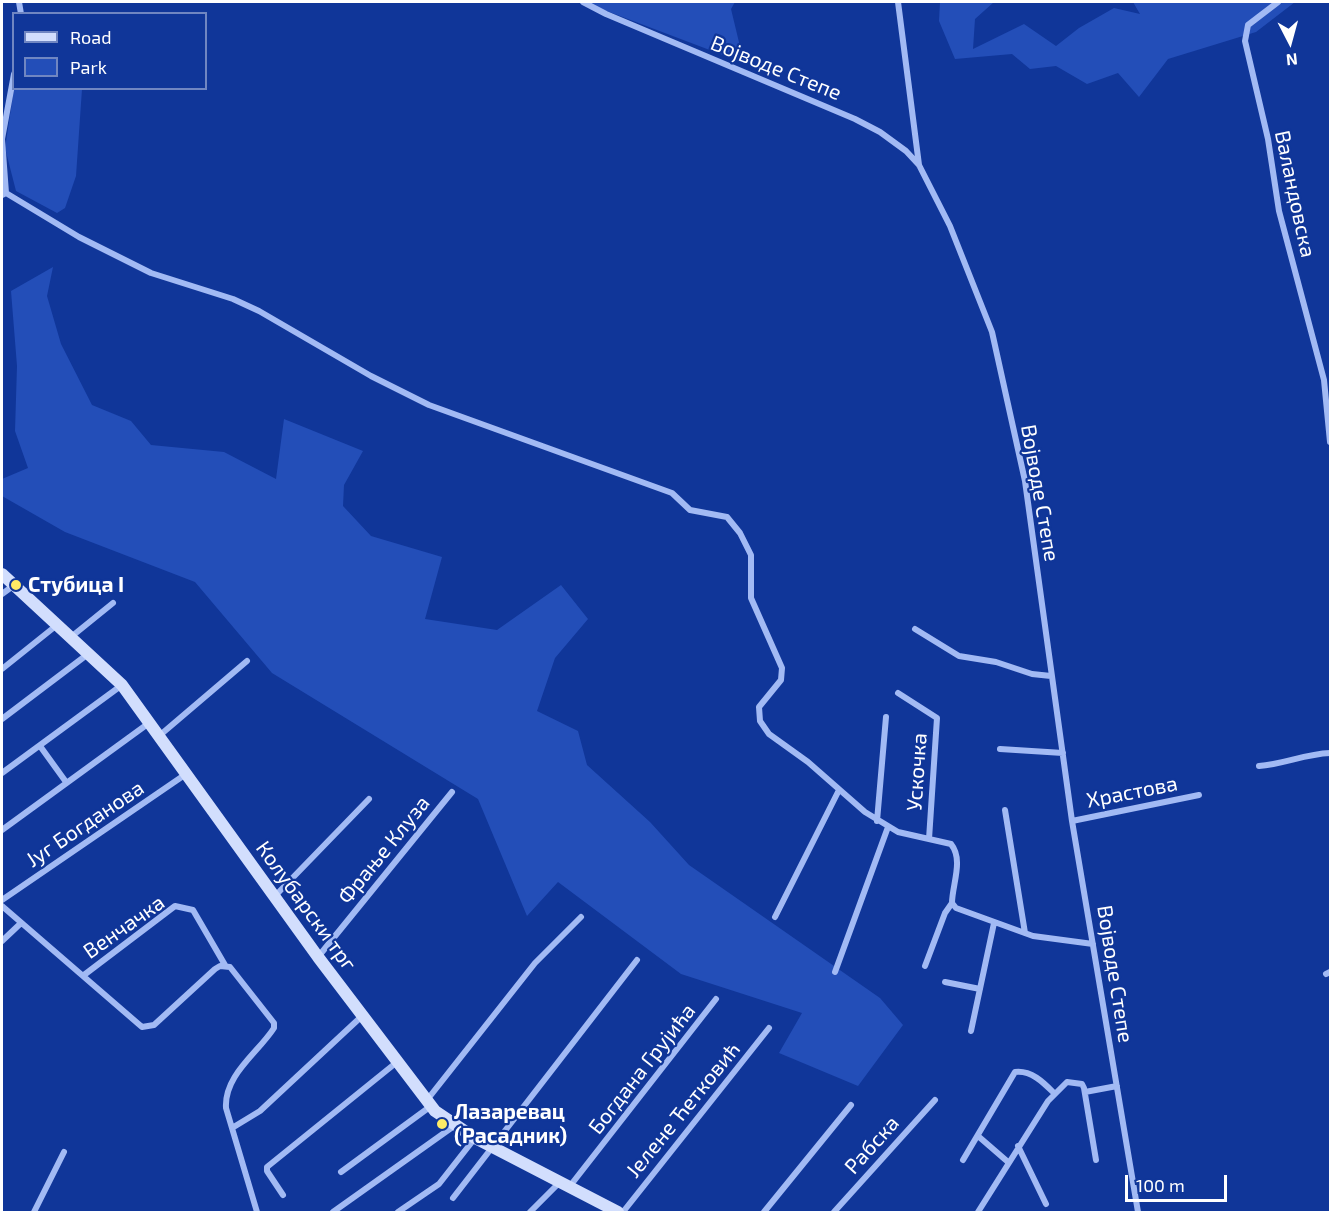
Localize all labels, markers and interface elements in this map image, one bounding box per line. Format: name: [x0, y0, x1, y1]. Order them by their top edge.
legend: [12, 12, 207, 90]
north arrow: [1260, 12, 1320, 72]
text: Road: [70, 26, 111, 48]
street label: Војводе Степе: [707, 30, 845, 106]
text: N: [1285, 50, 1299, 70]
text: Park: [70, 56, 107, 78]
street label: Валандовска: [1269, 128, 1321, 260]
street label: Војводе Степе: [1016, 422, 1064, 564]
place label: Стубица I: [28, 572, 124, 598]
marker: Стубица I: [9, 578, 23, 592]
street label: Ускочка: [902, 732, 932, 812]
street label: Храстова: [1084, 771, 1180, 813]
street label: Југ Богданова: [21, 775, 149, 873]
street label: Фрање Клуза: [333, 791, 435, 909]
street label: Колубарски трг: [251, 836, 361, 976]
street label: Венчачка: [79, 890, 169, 964]
street label: Војводе Степе: [1092, 904, 1138, 1044]
street label: Богдана Грујића: [583, 999, 701, 1139]
street label: Јелене Ћетковић: [621, 1037, 745, 1183]
place label: Лазаревац (Расадник): [454, 1099, 567, 1149]
street label: Рабска: [839, 1111, 905, 1179]
marker: Лазаревац (Расадник): [435, 1117, 449, 1131]
scale bar: [1128, 1163, 1230, 1201]
text: 100 m: [1136, 1174, 1185, 1196]

